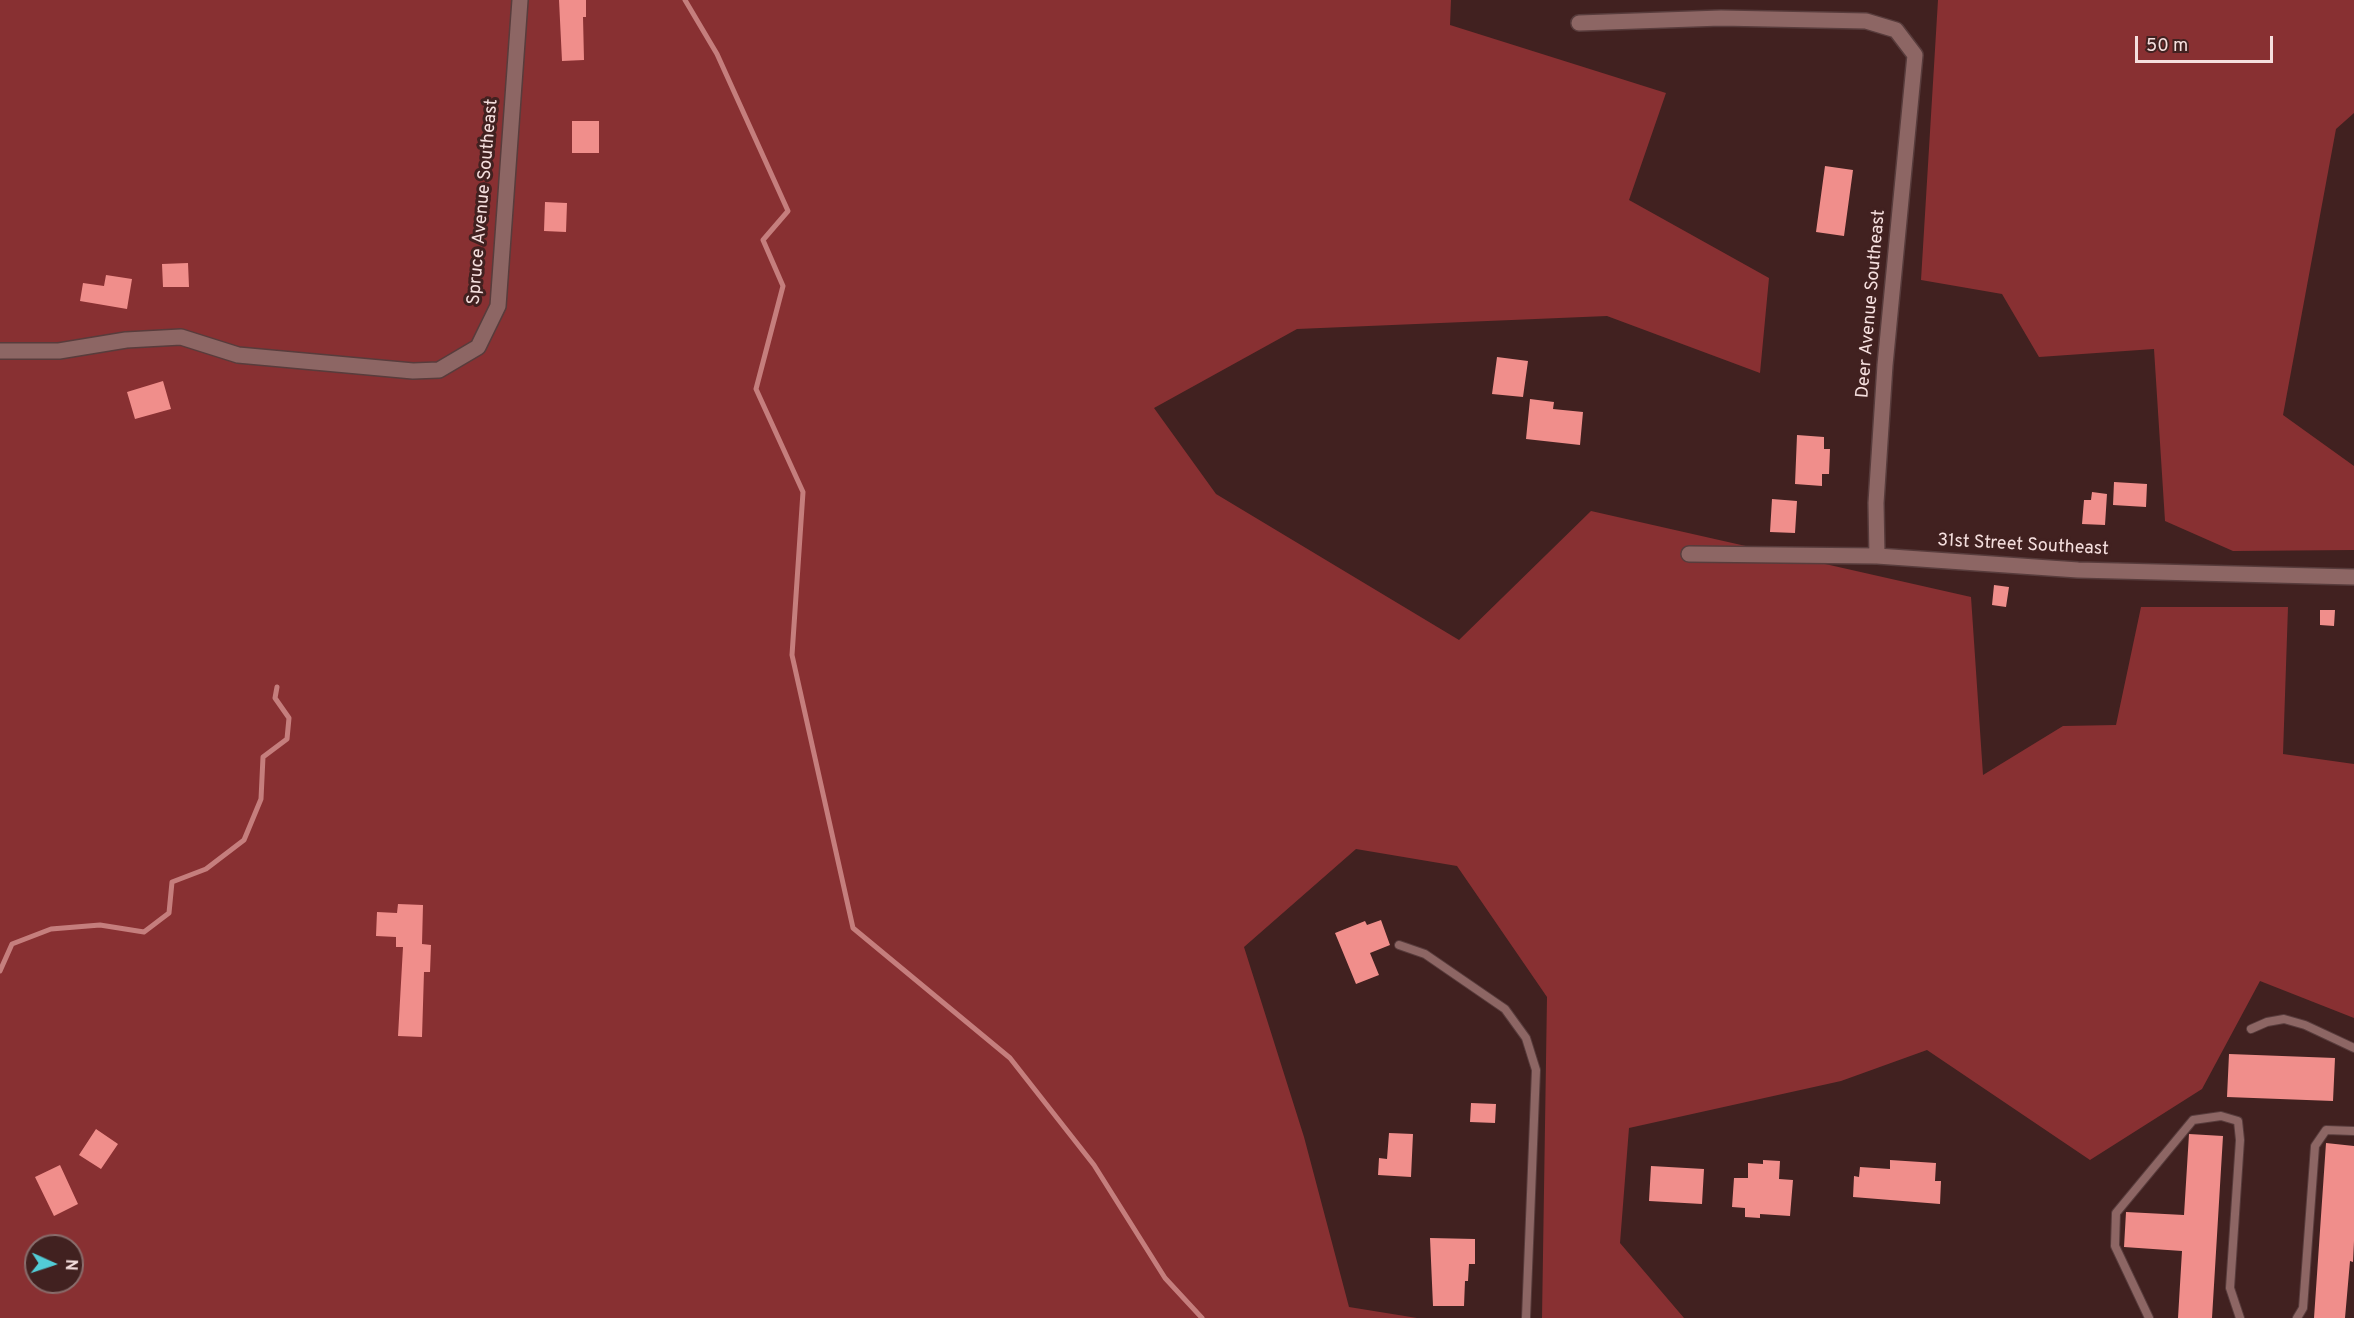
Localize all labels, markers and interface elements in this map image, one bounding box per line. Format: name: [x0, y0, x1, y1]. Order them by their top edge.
scale bar: [2138, 24, 2276, 62]
text: 50 m: [2146, 35, 2188, 58]
street label: Spruce Avenue Southeast: [464, 98, 504, 306]
street label: Deer Avenue Southeast: [1853, 209, 1891, 399]
street label: 31st Street Southeast: [1937, 531, 2109, 561]
north arrow: [24, 1234, 84, 1294]
text: N: [60, 1259, 80, 1271]

